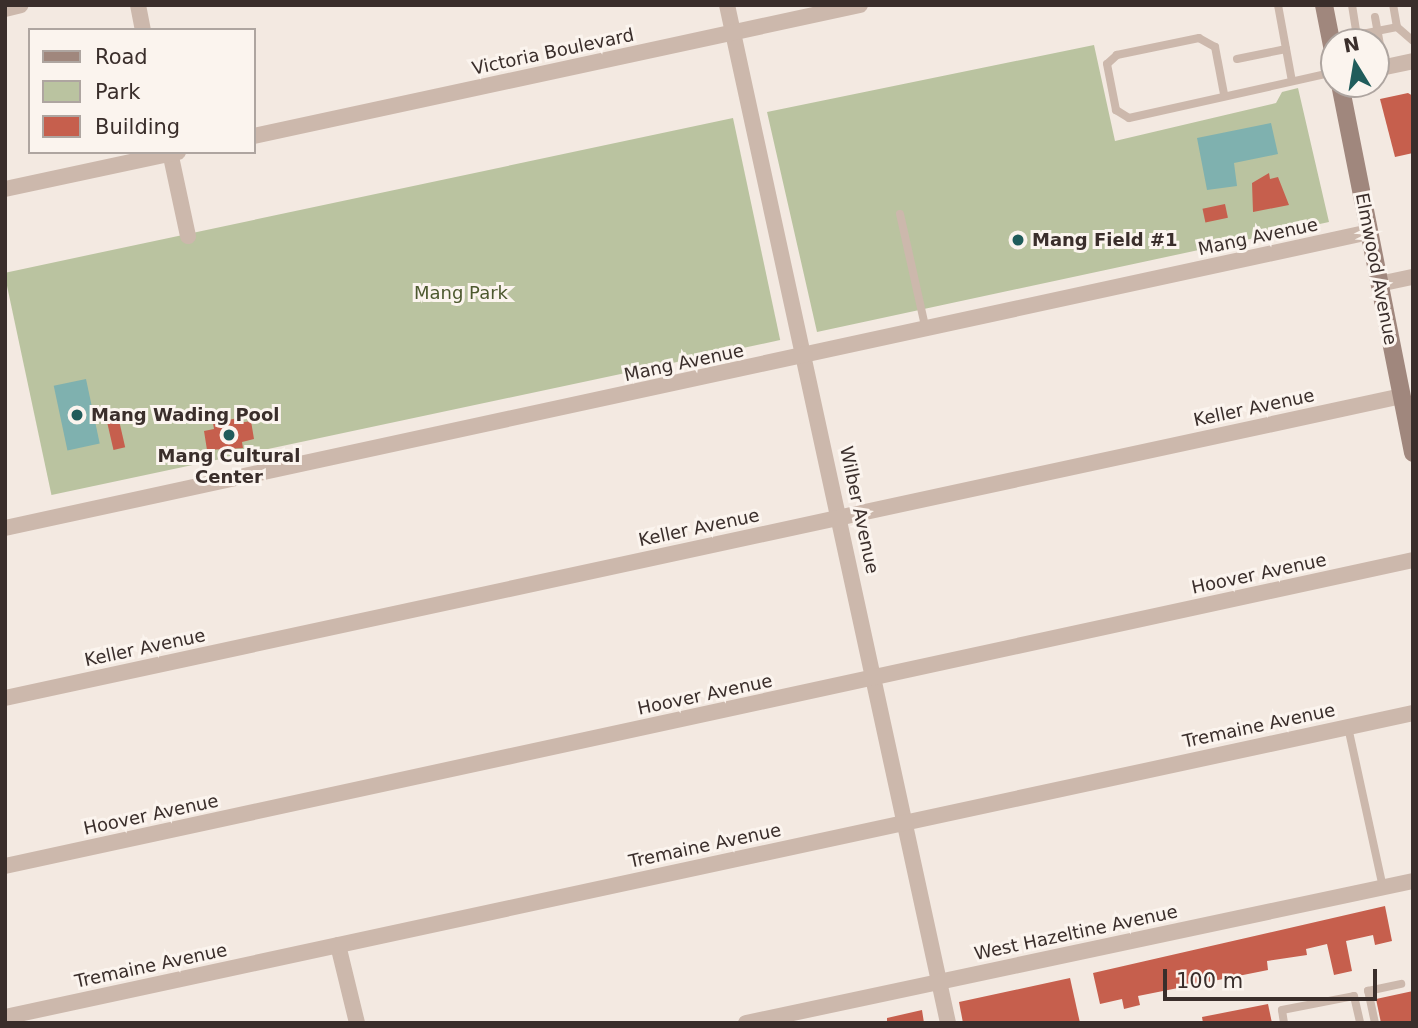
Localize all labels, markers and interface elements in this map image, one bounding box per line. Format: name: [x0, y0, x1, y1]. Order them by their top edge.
street label: Victoria Boulevard: [470, 24, 636, 80]
legend: [28, 28, 256, 154]
north arrow: [1320, 28, 1390, 98]
text: N: [1341, 32, 1361, 57]
text: Road: [95, 45, 148, 69]
text: Park: [95, 80, 140, 104]
text: Building: [95, 115, 180, 139]
street label: Elmwood Avenue: [1351, 191, 1401, 347]
street label: Mang Avenue: [1196, 214, 1320, 260]
place label: Mang Field #1: [1032, 229, 1178, 251]
marker: Mang Field #1: [1010, 232, 1026, 248]
park label: Mang Park: [414, 282, 508, 304]
street label: Mang Avenue: [622, 340, 746, 386]
street label: Keller Avenue: [1192, 385, 1316, 431]
place label: Mang Wading Pool: [91, 404, 279, 426]
marker: Mang Wading Pool: [69, 407, 85, 423]
marker: Mang Cultural Center: [221, 427, 237, 443]
street label: Wilber Avenue: [835, 444, 883, 576]
place label: Mang Cultural Center: [158, 446, 300, 489]
street label: Keller Avenue: [637, 505, 761, 551]
street label: Hoover Avenue: [1190, 549, 1328, 599]
street label: Keller Avenue: [83, 625, 207, 671]
street label: Hoover Avenue: [636, 670, 774, 720]
street label: Tremaine Avenue: [1181, 699, 1337, 753]
street label: Hoover Avenue: [82, 790, 220, 840]
street label: Tremaine Avenue: [627, 819, 783, 873]
street label: West Hazeltine Avenue: [972, 901, 1180, 965]
street label: Tremaine Avenue: [73, 939, 229, 993]
scale bar: [1166, 954, 1380, 998]
text: 100 m: [1176, 969, 1243, 993]

